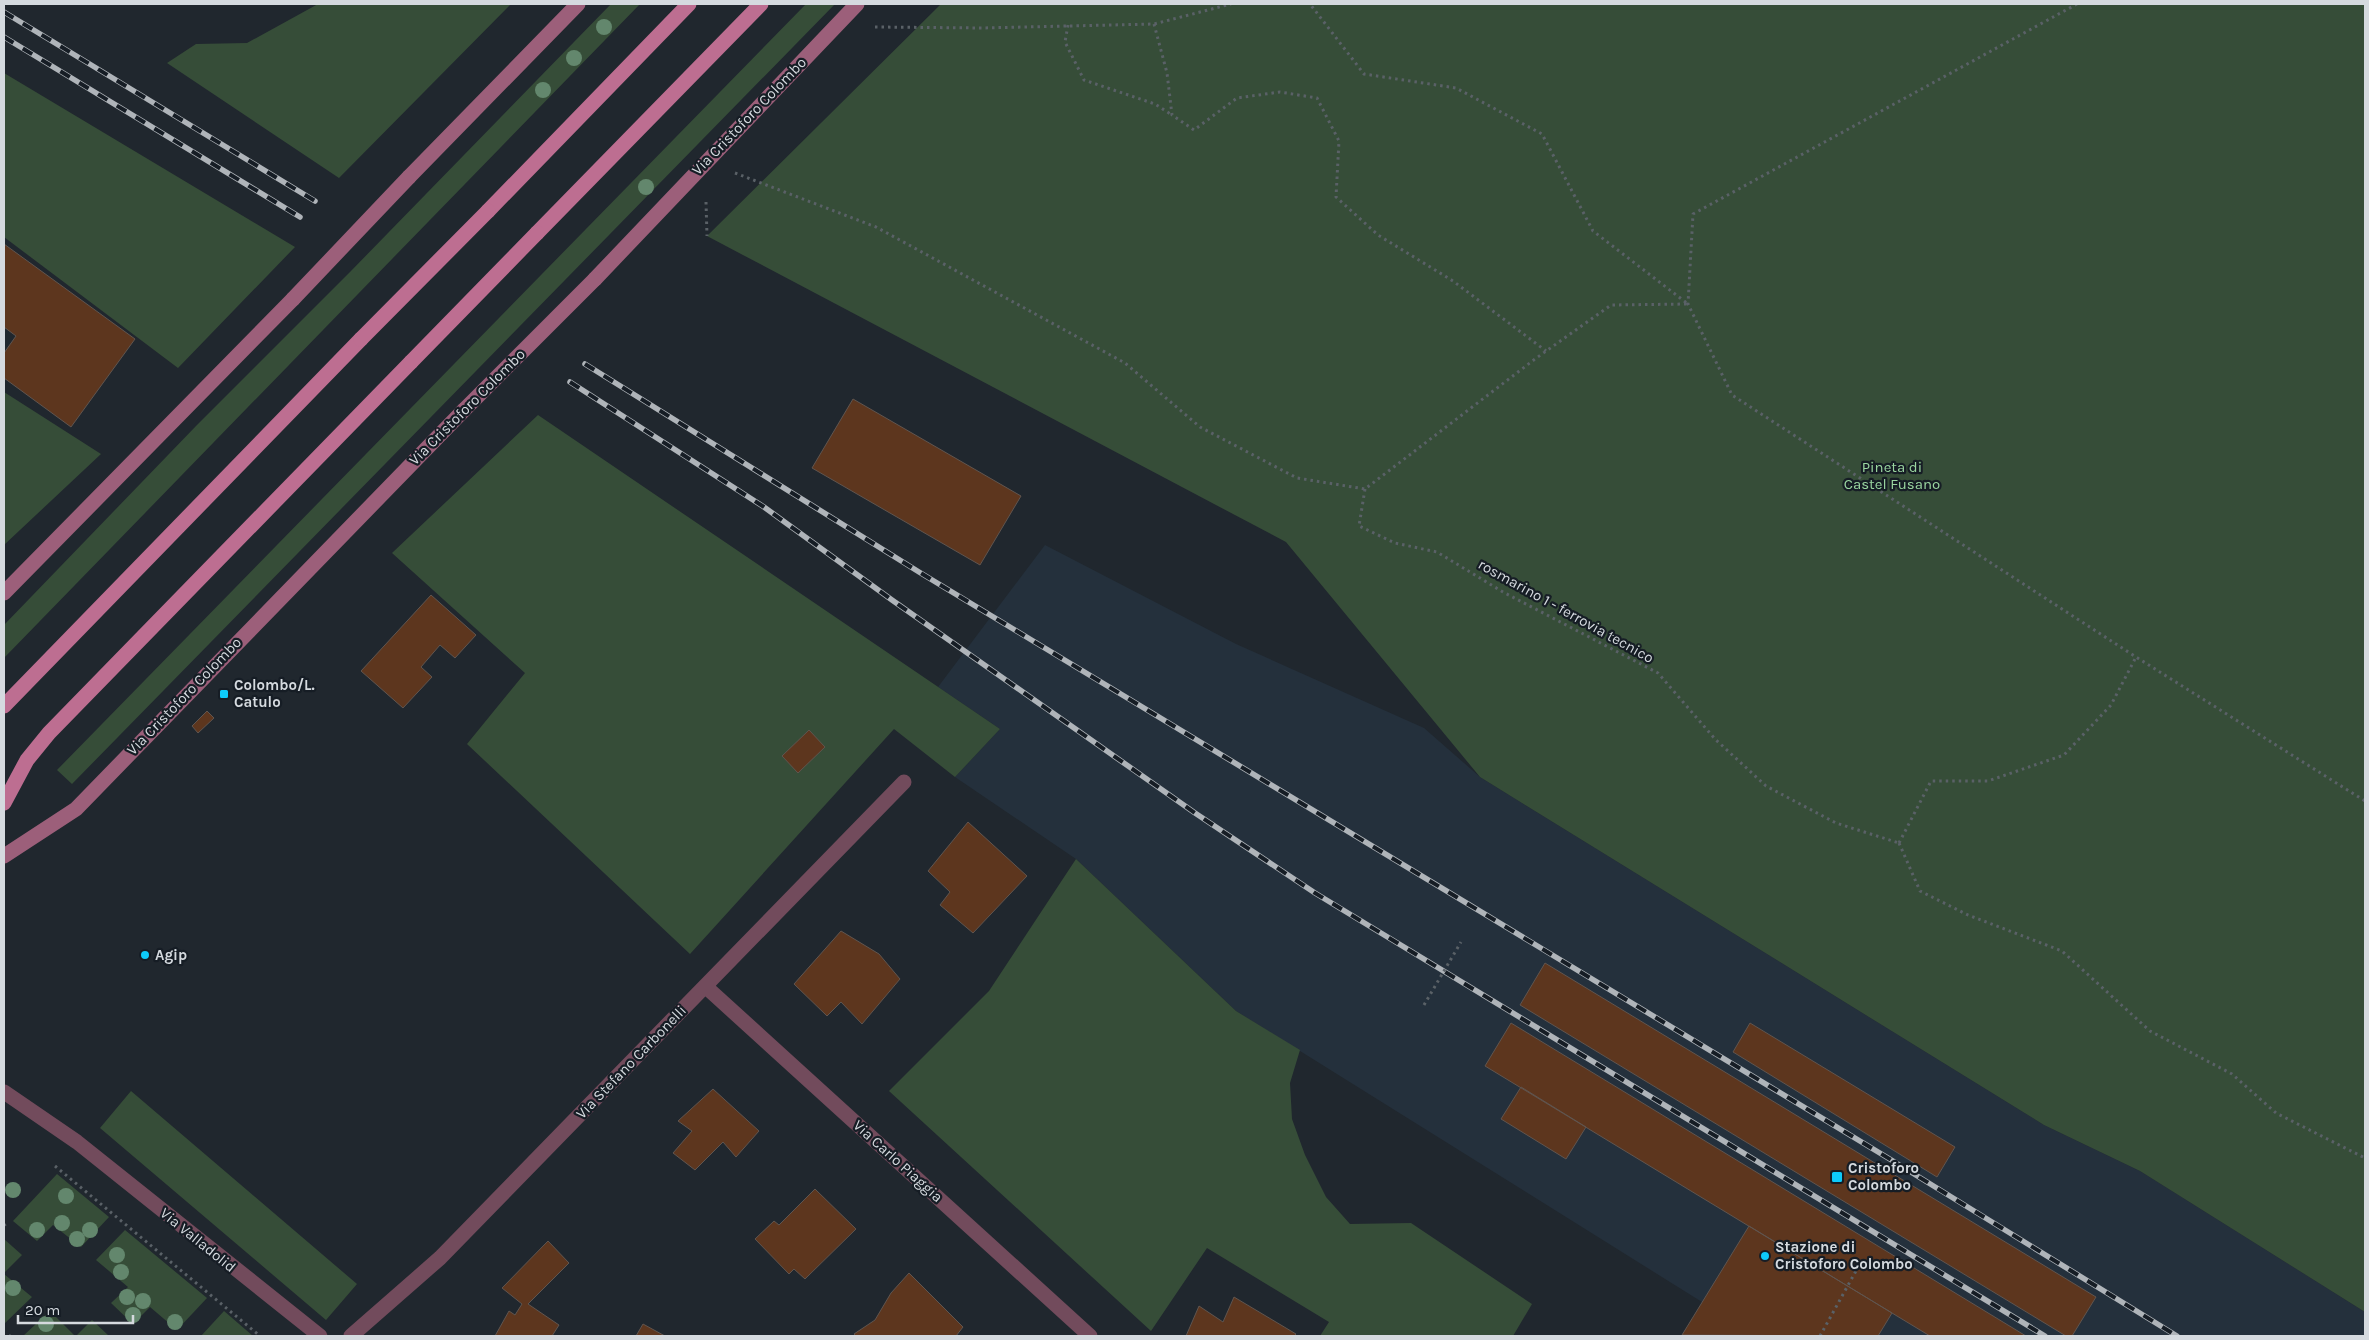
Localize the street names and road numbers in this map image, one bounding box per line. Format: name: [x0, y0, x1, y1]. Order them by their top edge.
street label: Via Cristoforo Colombo: [688, 53, 810, 179]
street label: Via Cristoforo Colombo: [405, 345, 529, 469]
street label: rosmarino 1 - ferrovia tecnico: [1475, 555, 1657, 667]
street label: Via Cristoforo Colombo: [123, 633, 245, 759]
street label: Via Stefano Carbonelli: [572, 1001, 690, 1123]
street label: Via Carlo Piaggia: [850, 1116, 946, 1206]
street label: Via Valladolid: [156, 1204, 240, 1276]

